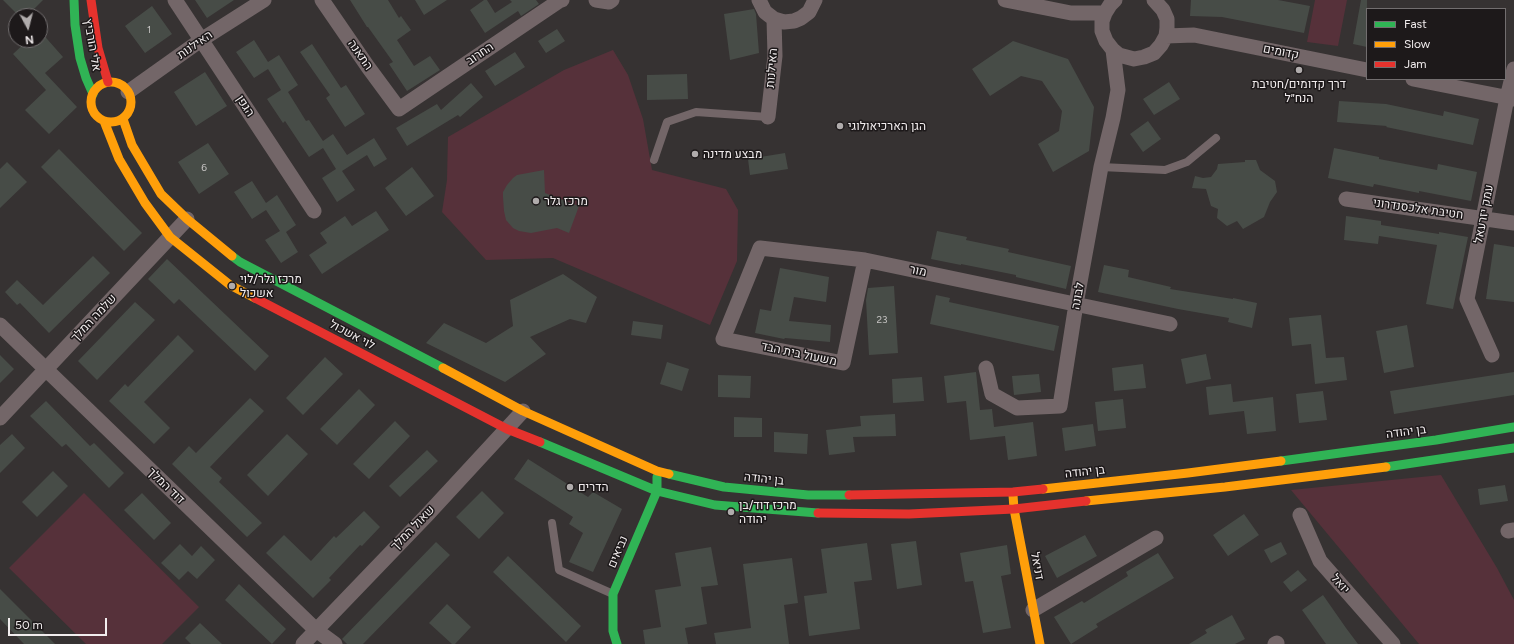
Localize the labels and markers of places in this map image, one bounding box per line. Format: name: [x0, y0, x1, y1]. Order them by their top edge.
marker: דרך קדומים/חטיבת הנח״ל: [1294, 65, 1304, 75]
place label: דרך קדומים/חטיבת הנח״ל: [1252, 77, 1346, 105]
place label: הגן הארכיאולוגי: [848, 119, 926, 133]
marker: הגן הארכיאולוגי: [835, 121, 845, 131]
place label: מבצע מדינה: [703, 147, 762, 161]
marker: מבצע מדינה: [690, 149, 700, 159]
place label: מרכז גלר: [544, 194, 588, 208]
marker: מרכז גלר: [531, 196, 541, 206]
place label: מרכז גלר/לוי אשכול: [240, 272, 302, 300]
marker: מרכז גלר/לוי אשכול: [227, 281, 237, 291]
place label: הדרים: [578, 480, 608, 494]
marker: הדרים: [565, 482, 575, 492]
place label: מרכז דוד/בן יהודה: [739, 498, 797, 526]
marker: מרכז דוד/בן יהודה: [726, 507, 736, 517]

